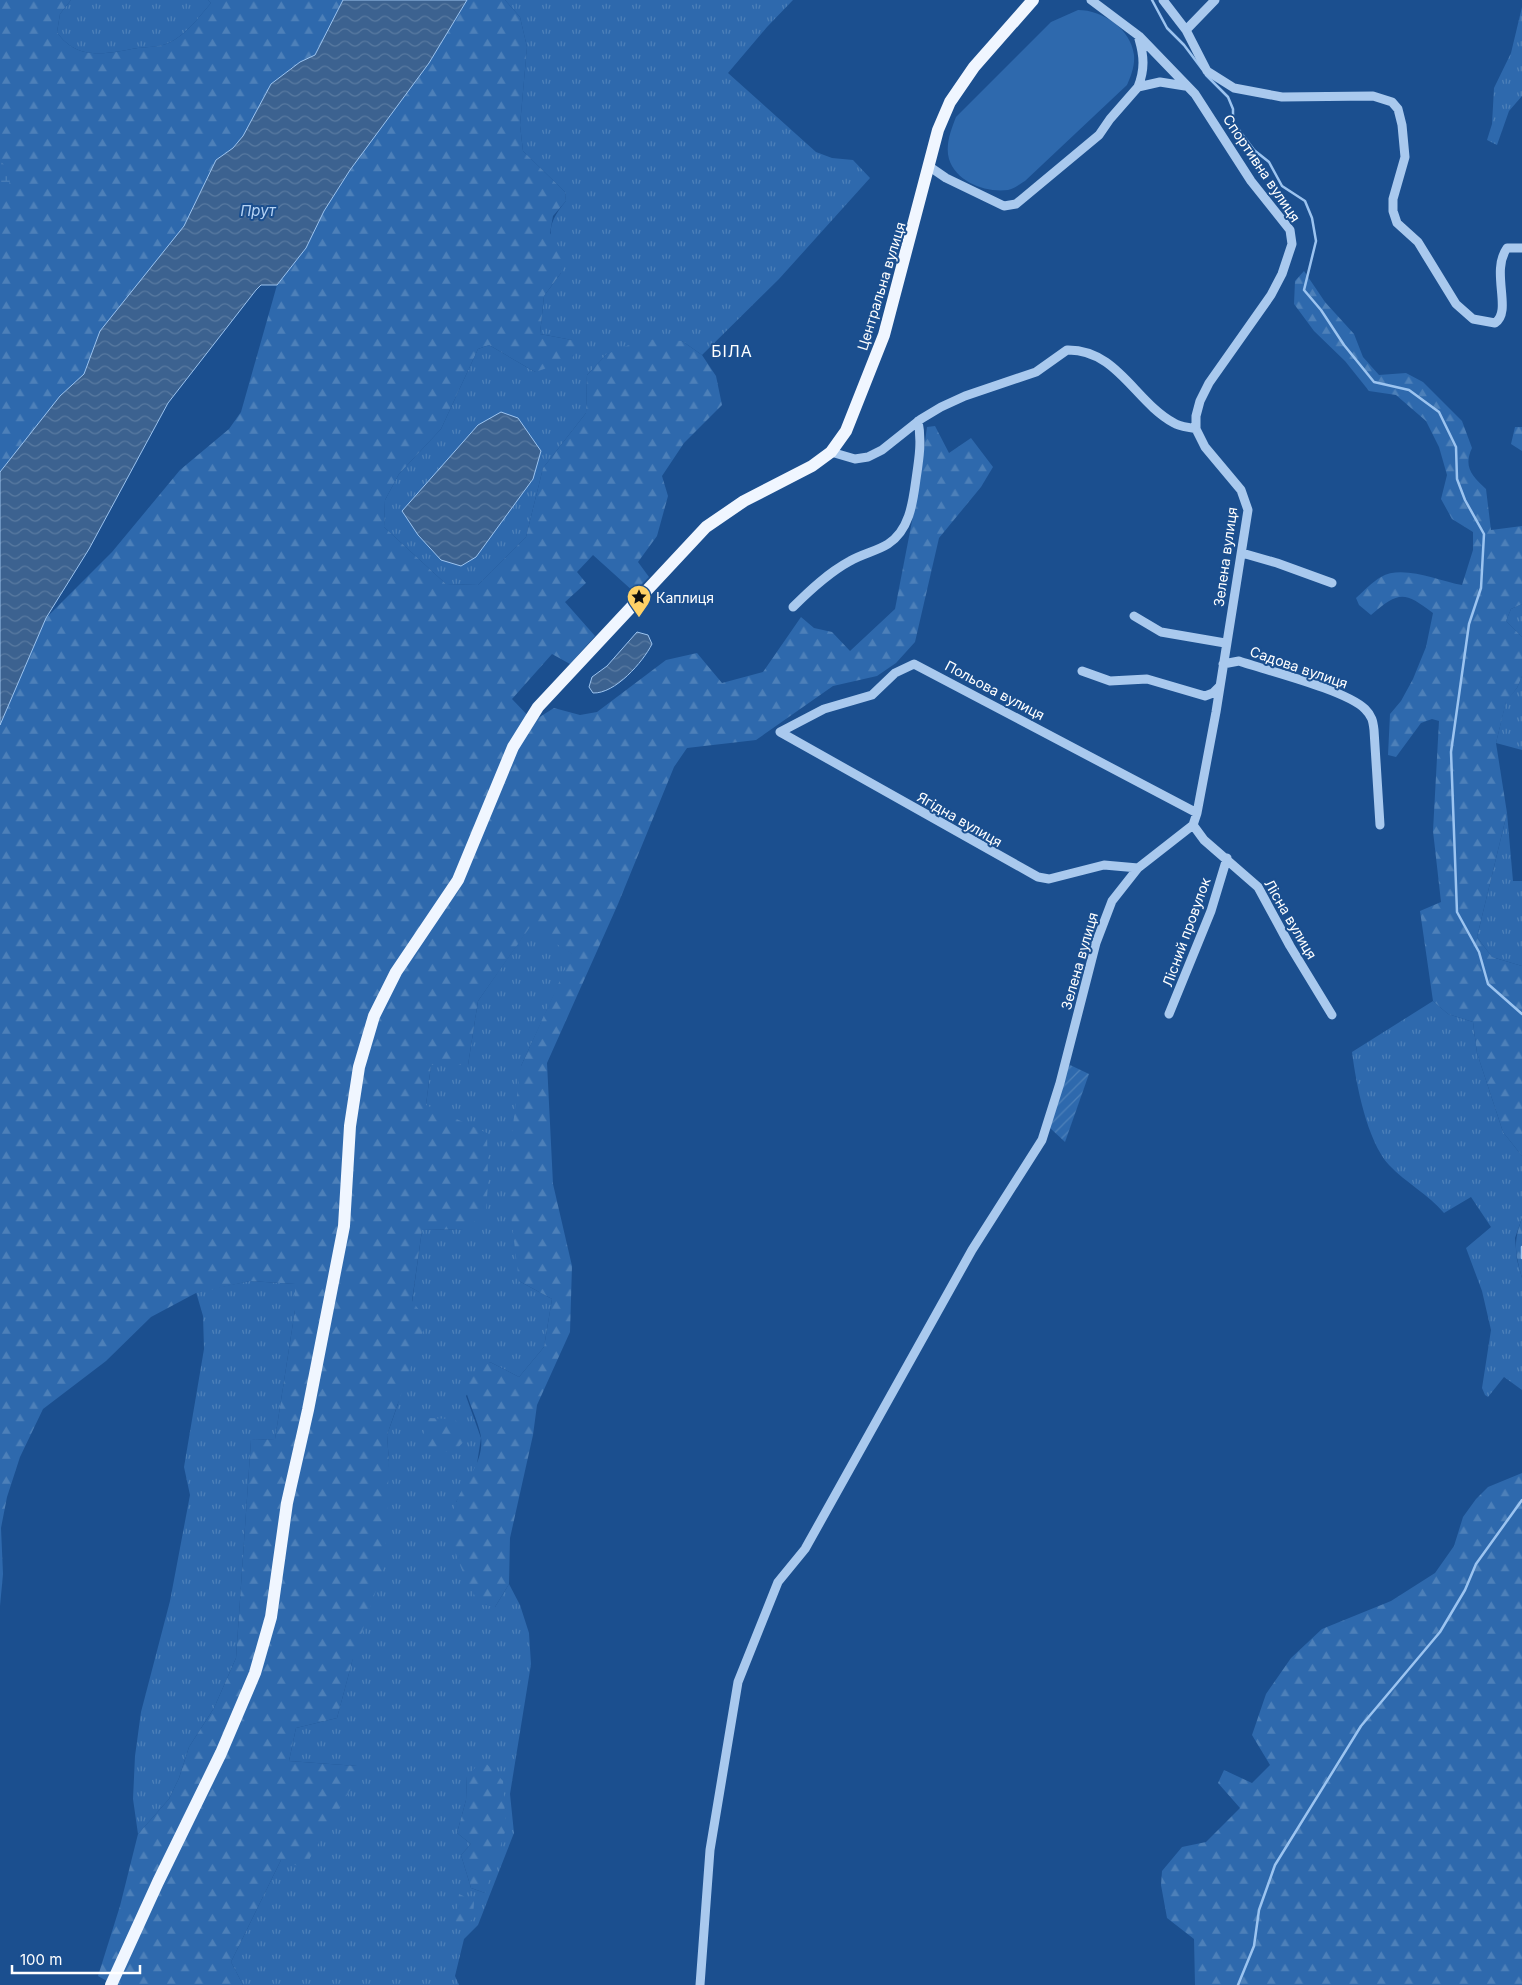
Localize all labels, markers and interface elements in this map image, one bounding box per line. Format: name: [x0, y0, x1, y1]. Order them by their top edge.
street label: Спортивна вулиця: [1220, 111, 1304, 225]
water label: Прут: [240, 201, 277, 220]
street label: Центральна вулиця: [853, 220, 909, 352]
district label: БІЛА: [711, 341, 753, 361]
street label: Зелена вулиця: [1210, 506, 1240, 608]
place icon: Каплиця: [626, 584, 652, 618]
place label: Каплиця: [656, 589, 714, 606]
street label: Садова вулиця: [1248, 642, 1350, 692]
street label: Польова вулиця: [942, 657, 1048, 723]
street label: Ягідна вулиця: [915, 788, 1005, 850]
street label: Лісний провулок: [1158, 875, 1214, 989]
street label: Лісна вулиця: [1261, 876, 1321, 962]
street label: Зелена вулиця: [1057, 910, 1101, 1012]
scale bar: [12, 1942, 140, 1974]
text: 100 m: [20, 1950, 62, 1969]

